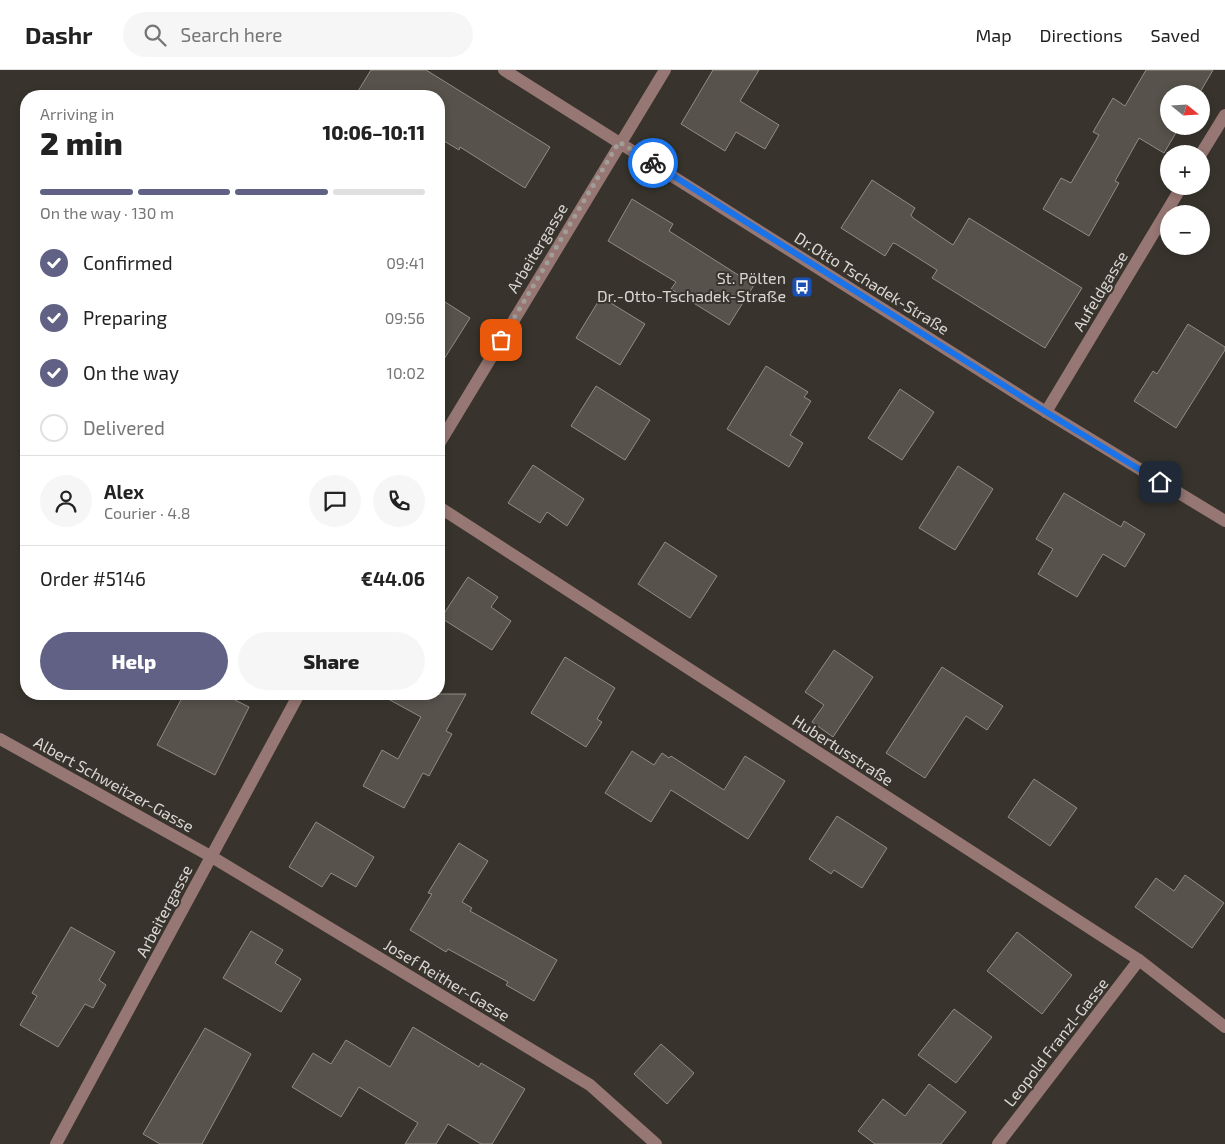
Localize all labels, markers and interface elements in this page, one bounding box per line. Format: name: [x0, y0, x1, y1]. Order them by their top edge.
search box: [123, 12, 473, 57]
text: Dashr: [25, 20, 93, 49]
icon: search: [141, 21, 169, 49]
text: Search here: [181, 23, 283, 46]
text: Map: [975, 24, 1012, 46]
text: Directions: [1040, 24, 1123, 46]
text: Saved: [1151, 24, 1200, 46]
north arrow: [1160, 85, 1210, 135]
map controls: [1160, 85, 1210, 255]
text: Arriving in: [40, 104, 114, 123]
text: 10:06–10:11: [323, 121, 425, 144]
text: 2 min: [40, 123, 123, 161]
courier: [628, 138, 678, 188]
button: +: [1160, 145, 1210, 195]
icon: bike: [639, 149, 667, 177]
street label: Arbeitergasse: [502, 199, 571, 296]
text: On the way · 130 m: [40, 203, 174, 222]
button: −: [1160, 205, 1210, 255]
street label: Dr.Otto Tschadek-Straße: [791, 227, 953, 338]
street label: Aufeldgasse: [1068, 247, 1131, 334]
icon: check: [40, 249, 68, 277]
text: Confirmed: [83, 251, 173, 274]
text: 09:41: [386, 253, 425, 272]
place label: St. Pölten Dr.-Otto-Tschadek-Straße: [597, 268, 786, 305]
bus stop icon: St. Pölten Dr.-Otto-Tschadek-Straße: [790, 275, 814, 299]
icon: check: [40, 304, 68, 332]
text: Preparing: [83, 306, 167, 329]
text: 09:56: [385, 308, 425, 327]
pin: [480, 319, 522, 361]
icon: bag: [487, 326, 515, 354]
icon: check: [40, 359, 68, 387]
text: On the way: [83, 361, 179, 384]
text: 10:02: [387, 363, 425, 382]
text: Delivered: [83, 416, 165, 439]
pin: [1139, 461, 1181, 503]
icon: home: [1146, 468, 1174, 496]
button: person: [40, 475, 92, 527]
button: chat: [309, 475, 361, 527]
button: phone: [373, 475, 425, 527]
text: Alex: [104, 480, 144, 503]
text: Courier · 4.8: [104, 503, 191, 522]
text: Order #5146: [40, 567, 146, 590]
text: €44.06: [361, 567, 425, 590]
button: Help: [40, 632, 228, 690]
button: Share: [238, 632, 425, 690]
street label: Hubertusstraße: [789, 710, 897, 789]
street label: Albert Schweitzer-Gasse: [31, 732, 197, 835]
street label: Arbeitergasse: [131, 861, 196, 960]
street label: Josef Reither-Gasse: [381, 934, 514, 1025]
street label: Leopold Franzl-Gasse: [999, 974, 1112, 1110]

